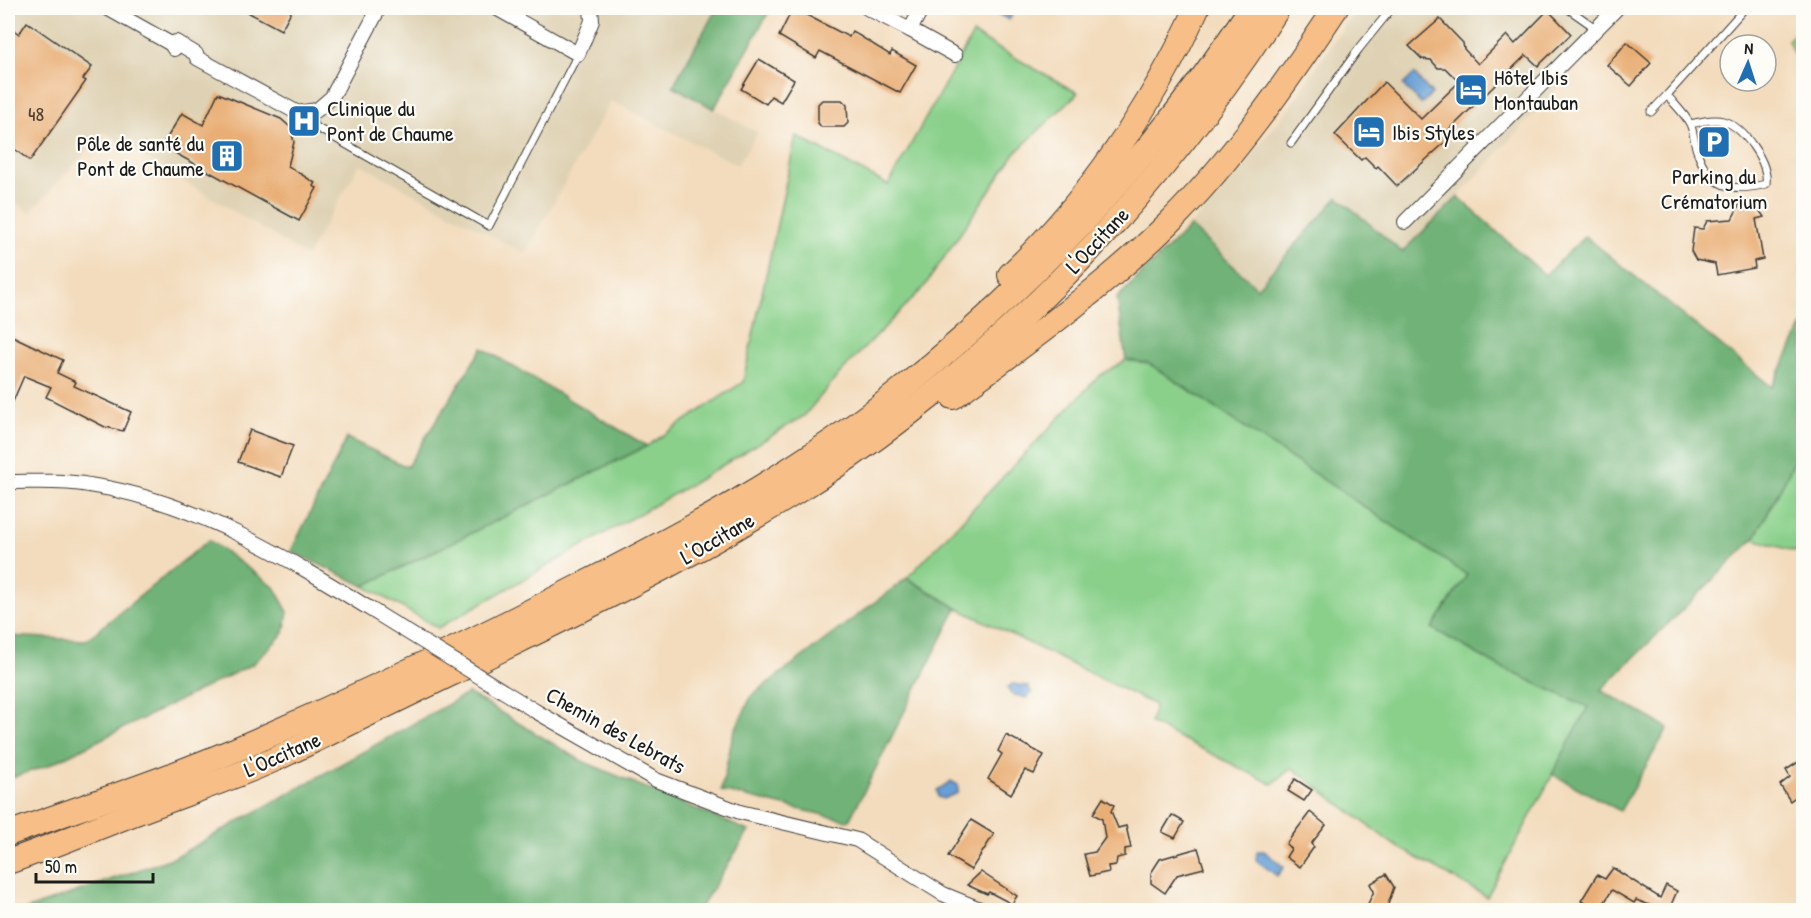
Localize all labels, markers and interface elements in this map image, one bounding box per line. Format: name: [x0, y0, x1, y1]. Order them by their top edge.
north arrow: [1718, 33, 1778, 93]
text: N: [1744, 37, 1754, 59]
place label: Hôtel Ibis Montauban: [1494, 62, 1579, 117]
hotel icon: Hôtel Ibis Montauban: [1453, 72, 1489, 108]
place label: Clinique du Pont de Chaume: [327, 93, 454, 148]
house number: 48: [28, 100, 44, 127]
hospital icon: Clinique du Pont de Chaume: [286, 103, 322, 139]
hotel icon: Ibis Styles: [1351, 114, 1387, 150]
place label: Ibis Styles: [1392, 117, 1475, 147]
parking icon: Parking du Crématorium: [1696, 124, 1732, 160]
place label: Pôle de santé du Pont de Chaume: [77, 128, 204, 183]
building icon: Pôle de santé du Pont de Chaume: [209, 138, 245, 174]
place label: Parking du Crématorium: [1661, 161, 1767, 216]
street label: L'Occitane: [1058, 200, 1136, 280]
street label: L'Occitane: [674, 505, 760, 571]
street label: Chemin des Lebrats: [541, 679, 691, 781]
street label: L'Occitane: [239, 724, 325, 784]
scale bar: [36, 846, 153, 884]
text: 50 m: [45, 854, 77, 879]

